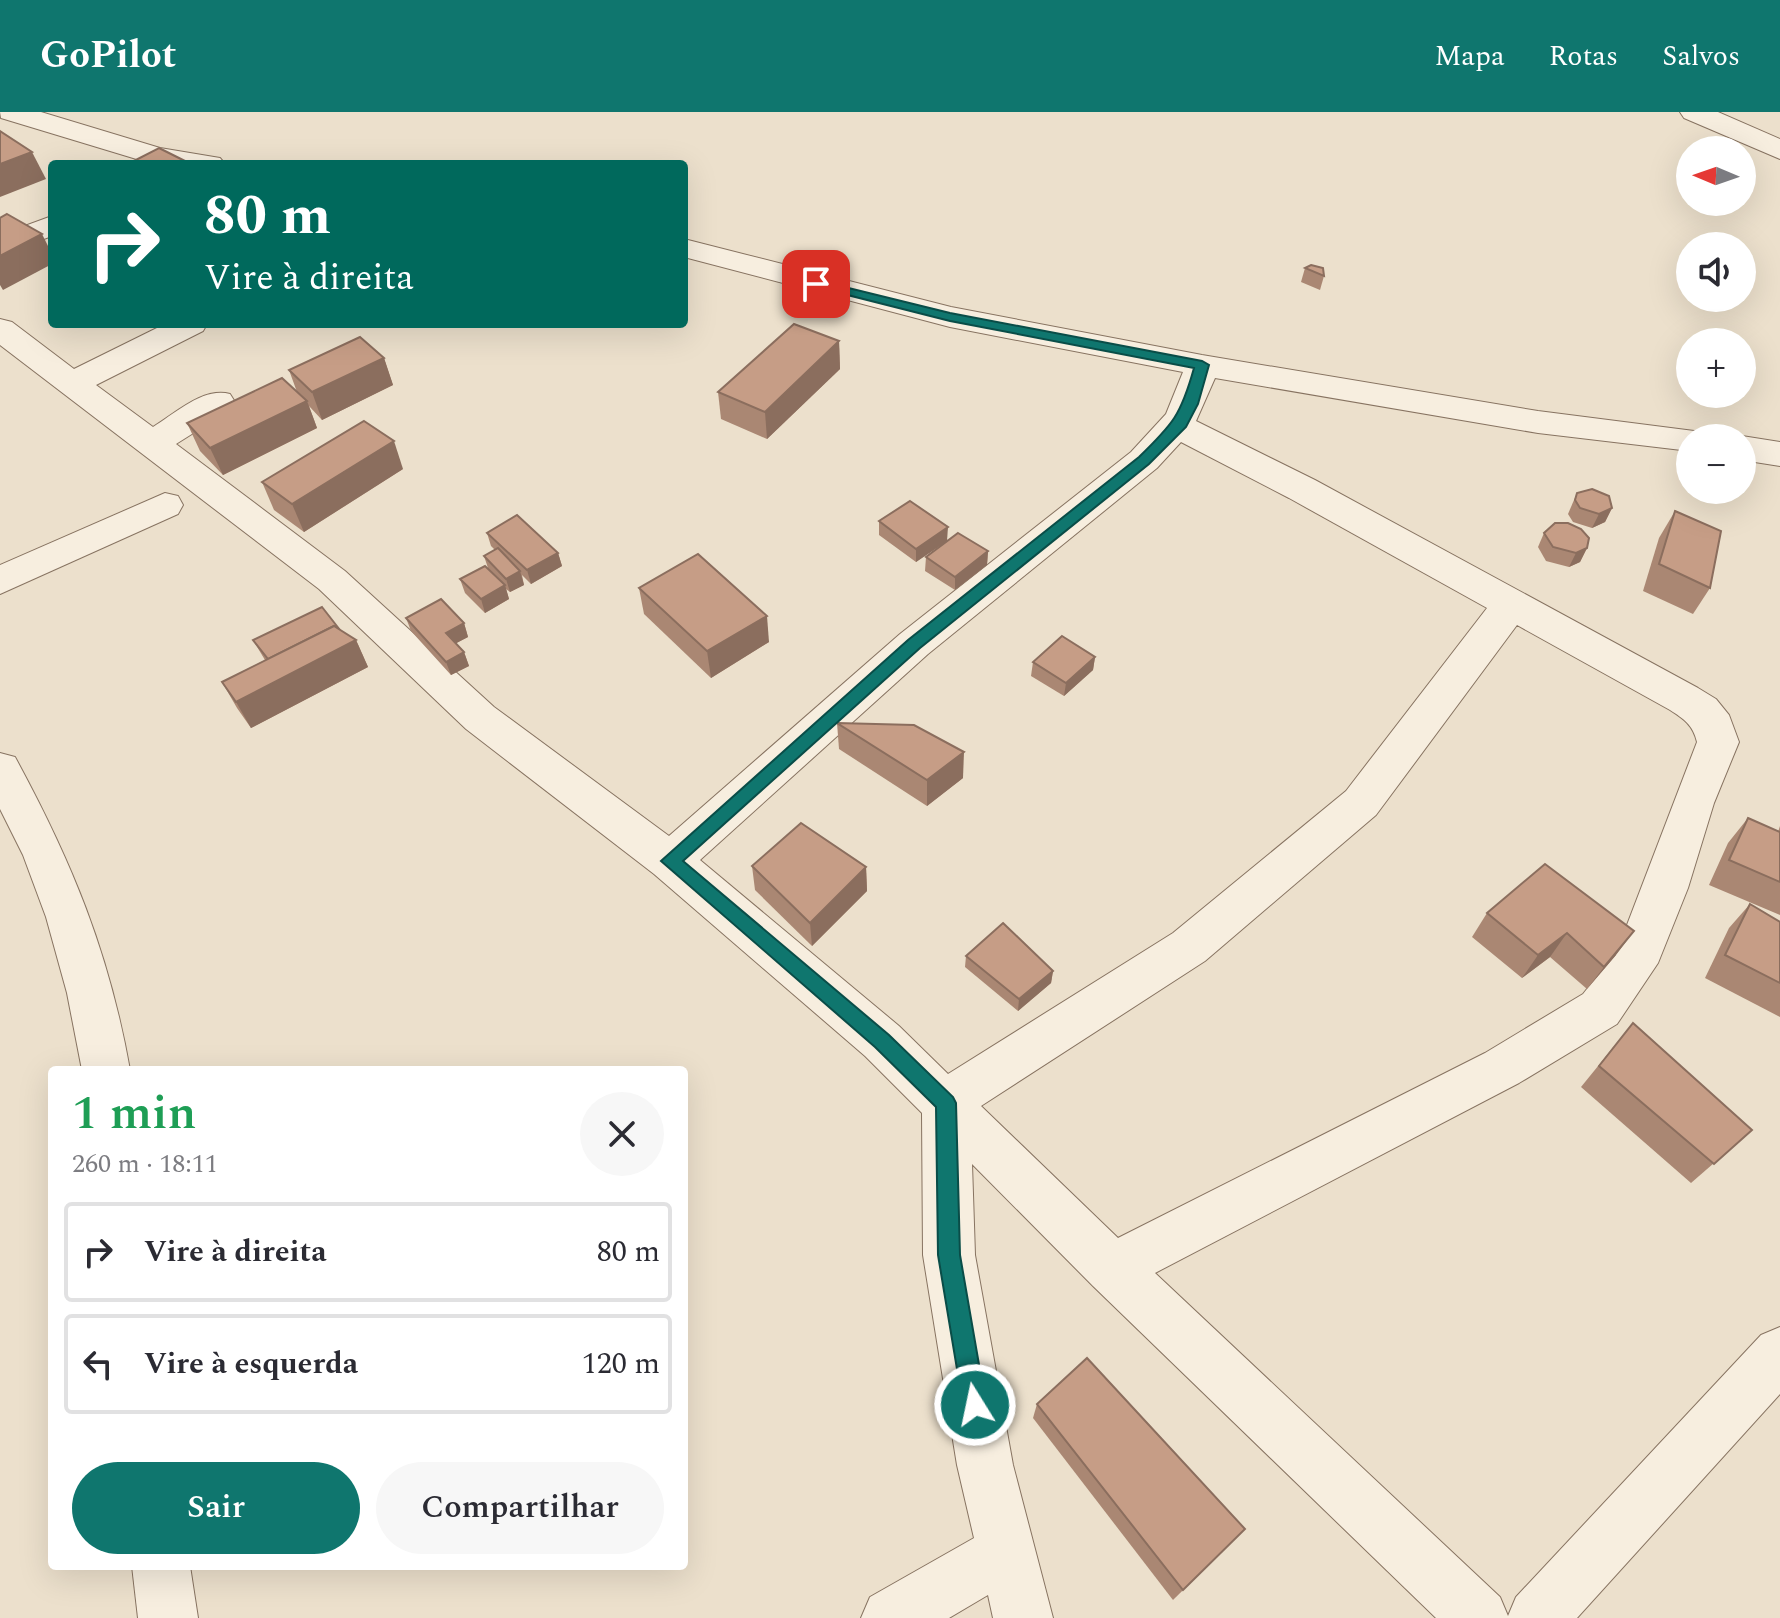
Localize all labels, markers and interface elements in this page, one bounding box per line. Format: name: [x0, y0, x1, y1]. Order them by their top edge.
text: GoPilot: [40, 27, 176, 85]
text: Mapa: [1435, 35, 1505, 78]
text: Rotas: [1549, 35, 1618, 78]
text: Salvos: [1662, 35, 1740, 78]
north arrow: [1676, 136, 1756, 216]
map controls: [1676, 136, 1756, 504]
text: 80 m: [204, 174, 331, 259]
icon: right: [72, 192, 176, 296]
button: sound: [1676, 232, 1756, 312]
pin: [782, 250, 850, 318]
text: Vire à direita: [204, 251, 414, 306]
icon: arrive: [794, 262, 838, 306]
button: +: [1676, 328, 1756, 408]
button: −: [1676, 424, 1756, 504]
text: 1 min: [72, 1077, 197, 1150]
button: close: [580, 1092, 664, 1176]
text: 260 m · 18:11: [72, 1144, 218, 1184]
text: Vire à direita: [144, 1229, 327, 1275]
text: 80 m: [597, 1229, 660, 1275]
icon: right: [76, 1230, 120, 1274]
text: Vire à esquerda: [144, 1341, 358, 1387]
text: 120 m: [582, 1341, 660, 1387]
icon: left: [76, 1342, 120, 1386]
position arrow: [933, 1363, 1017, 1447]
button: Sair: [72, 1462, 360, 1554]
button: Compartilhar: [376, 1462, 664, 1554]

